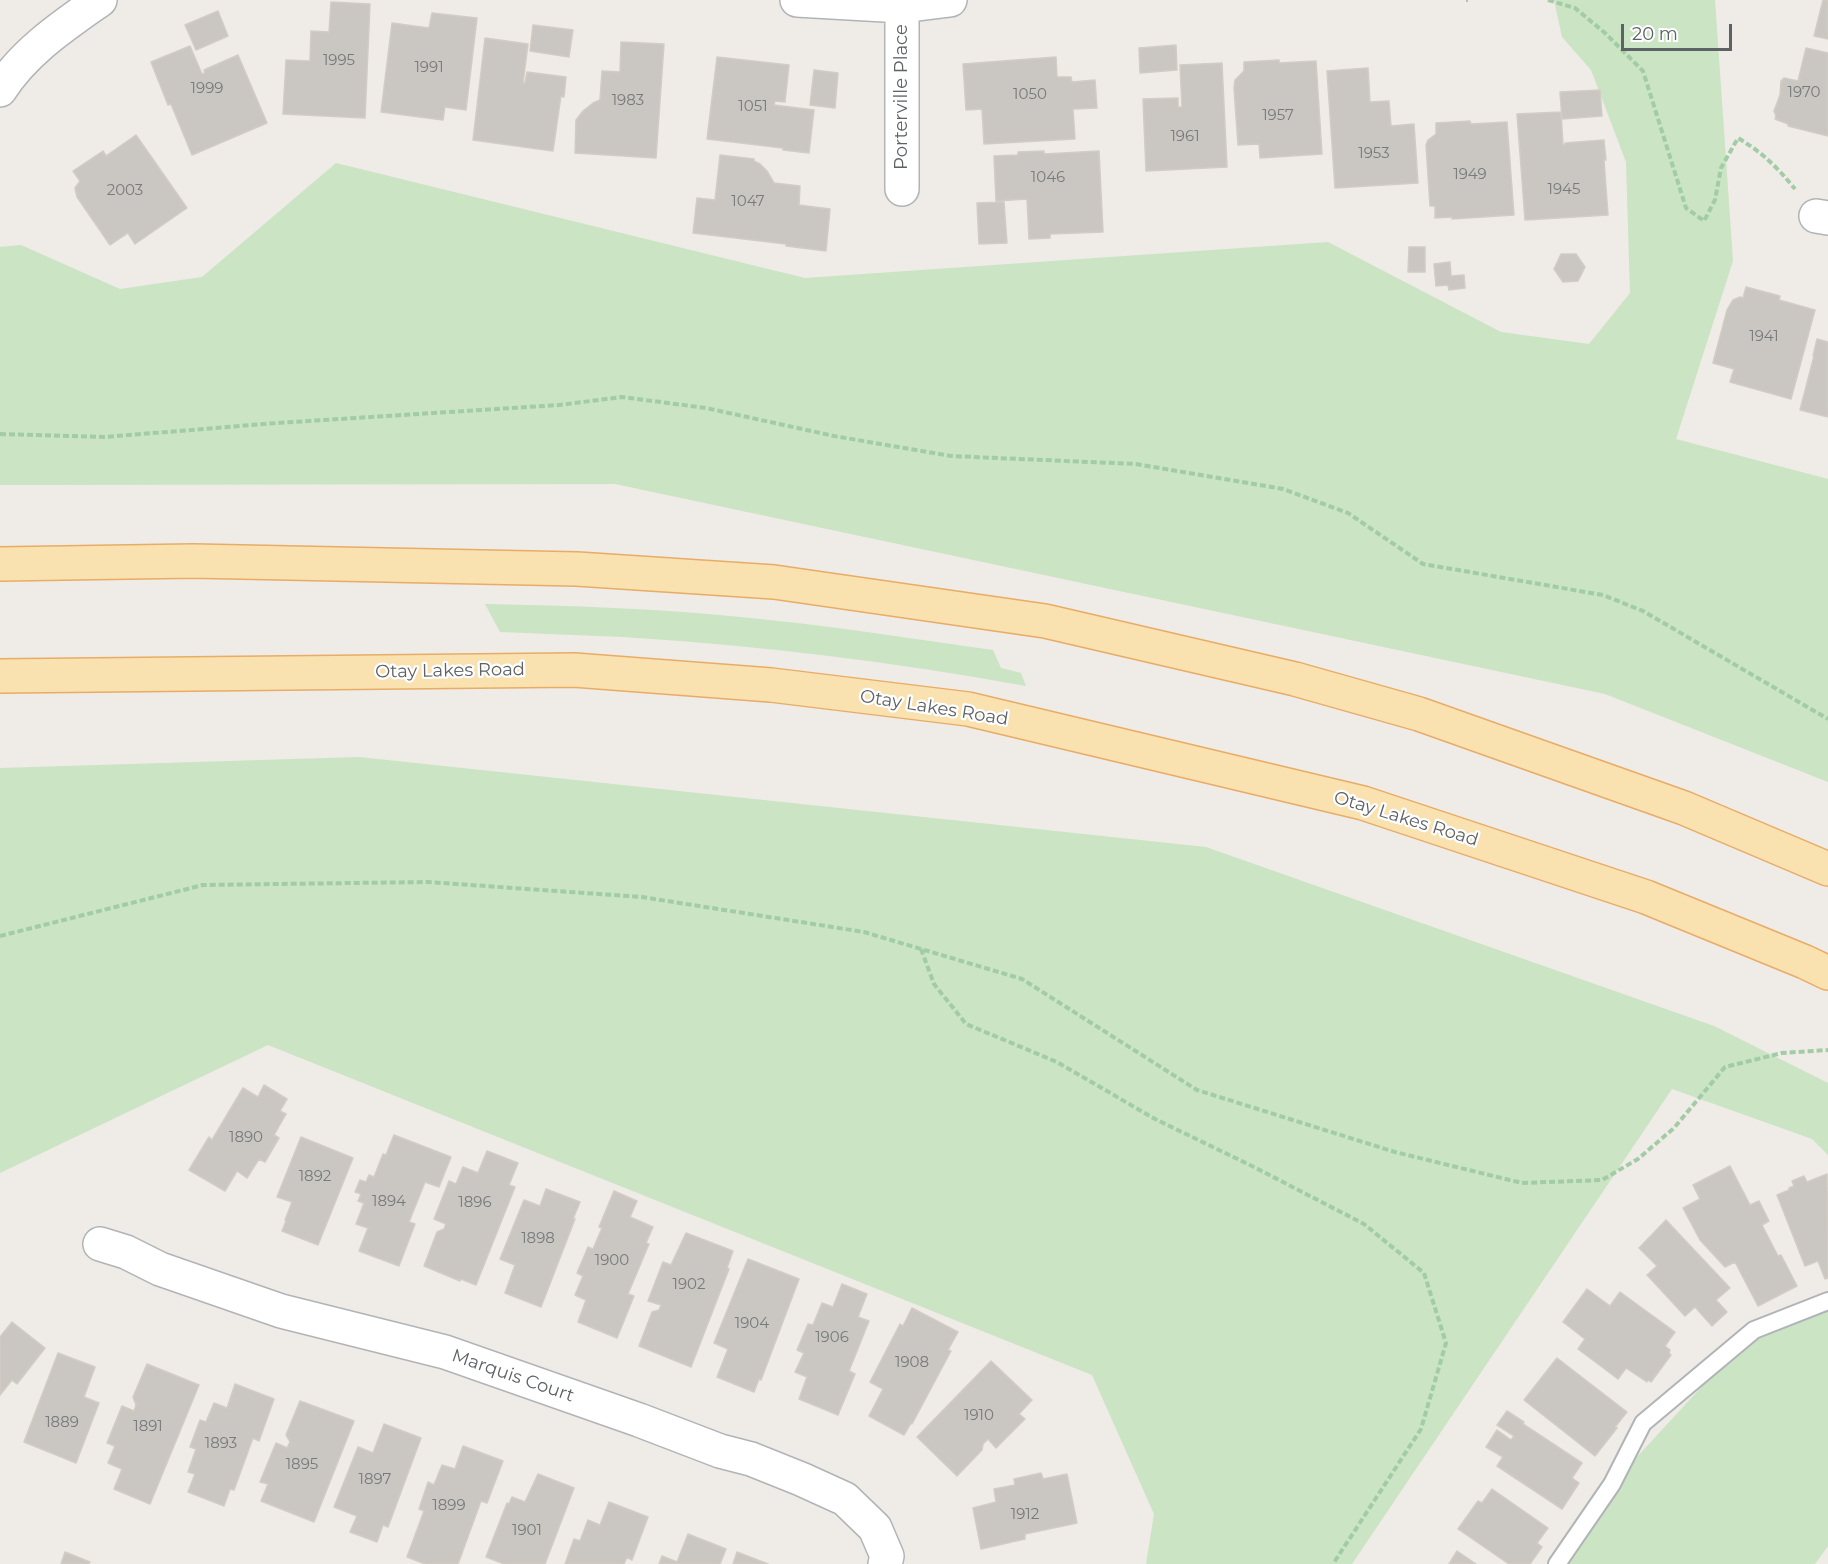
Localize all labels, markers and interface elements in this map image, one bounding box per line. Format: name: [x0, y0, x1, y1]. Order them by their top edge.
scale bar: [1624, 12, 1735, 50]
text: 20 m: [1632, 23, 1678, 45]
street label: Porterville Place: [891, 24, 913, 170]
house number: 1995: [323, 52, 355, 70]
house number: 1991: [414, 59, 444, 77]
house number: 1999: [191, 80, 223, 98]
house number: 1970: [1788, 84, 1820, 102]
house number: 1050: [1013, 86, 1047, 104]
house number: 1983: [612, 92, 644, 110]
house number: 1051: [738, 98, 768, 116]
house number: 1957: [1262, 107, 1294, 125]
house number: 1961: [1170, 128, 1200, 146]
house number: 1953: [1358, 145, 1390, 163]
house number: 1949: [1453, 166, 1487, 184]
house number: 1046: [1031, 169, 1065, 187]
house number: 1945: [1548, 181, 1580, 199]
house number: 2003: [107, 182, 143, 200]
house number: 1047: [731, 193, 765, 211]
house number: 1941: [1749, 328, 1779, 346]
street label: Otay Lakes Road: [375, 659, 525, 683]
street label: Otay Lakes Road: [858, 686, 1010, 730]
street label: Otay Lakes Road: [1331, 787, 1481, 851]
house number: 1890: [229, 1129, 263, 1147]
house number: 1892: [299, 1168, 331, 1186]
house number: 1894: [372, 1193, 406, 1211]
house number: 1896: [458, 1194, 492, 1212]
house number: 1898: [521, 1230, 555, 1248]
house number: 1900: [595, 1252, 629, 1270]
house number: 1902: [673, 1276, 705, 1294]
house number: 1904: [735, 1315, 769, 1333]
house number: 1906: [815, 1329, 849, 1347]
street label: Marquis Court: [449, 1345, 577, 1407]
house number: 1908: [895, 1354, 929, 1372]
house number: 1910: [964, 1407, 994, 1425]
house number: 1889: [45, 1414, 79, 1432]
house number: 1891: [133, 1418, 163, 1436]
house number: 1893: [205, 1435, 237, 1453]
house number: 1895: [286, 1456, 318, 1474]
house number: 1897: [359, 1471, 391, 1489]
house number: 1899: [432, 1497, 466, 1515]
house number: 1912: [1011, 1506, 1039, 1524]
house number: 1901: [512, 1522, 542, 1540]

